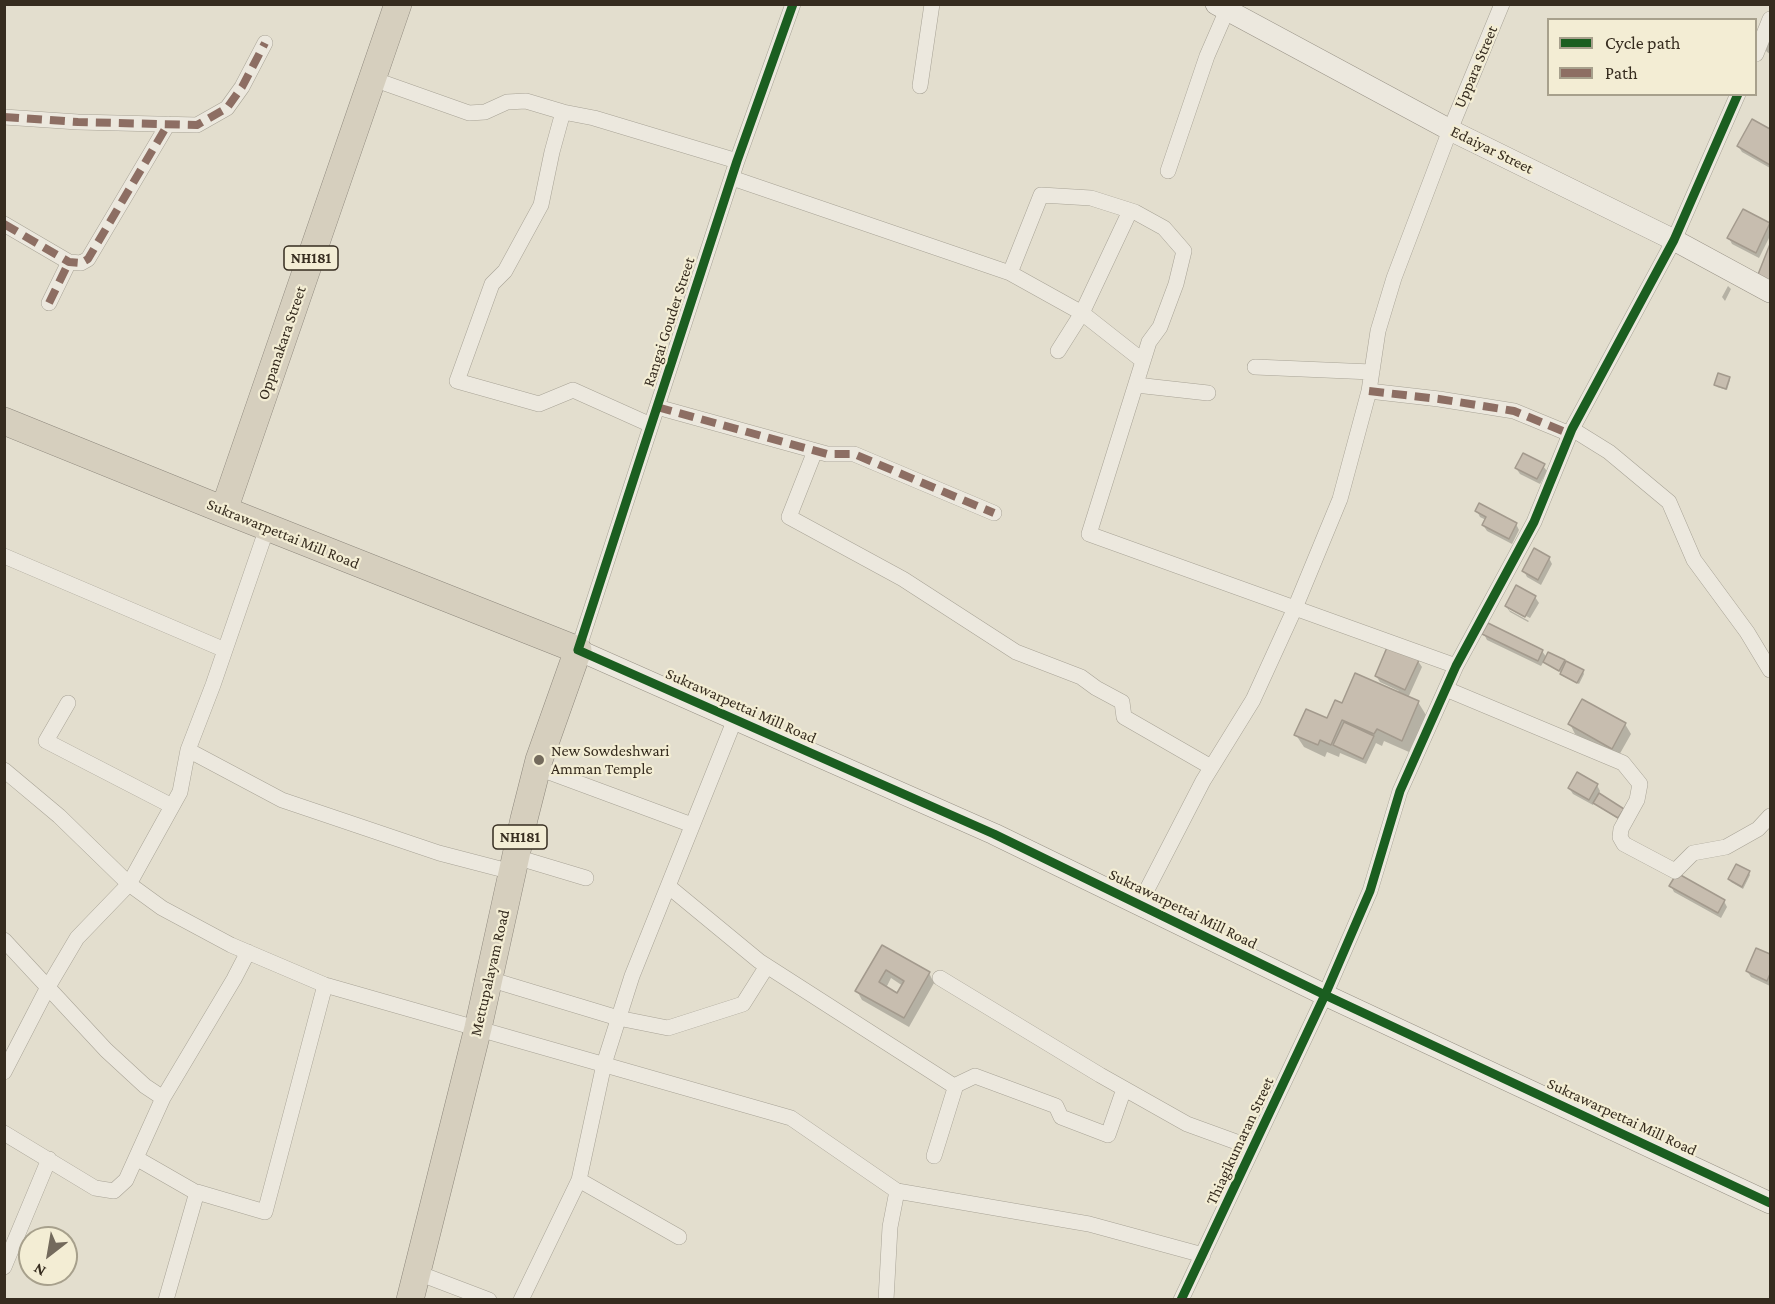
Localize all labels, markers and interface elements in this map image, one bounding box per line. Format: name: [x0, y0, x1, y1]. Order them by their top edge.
legend: [1547, 18, 1757, 96]
street label: Uppara Street: [1450, 23, 1502, 111]
text: Cycle path: [1605, 33, 1680, 53]
text: Path: [1605, 63, 1638, 83]
street label: Edaiyar Street: [1448, 122, 1536, 178]
road number: NH181: [284, 246, 338, 270]
street label: Rangai Gouder Street: [639, 255, 699, 389]
street label: Oppanakara Street: [254, 284, 310, 402]
street label: Sukrawarpettai Mill Road: [204, 495, 362, 573]
street label: Sukrawarpettai Mill Road: [663, 664, 819, 748]
place label: New Sowdeshwari Amman Temple: [551, 741, 669, 779]
marker: New Sowdeshwari Amman Temple: [532, 753, 546, 767]
road number: NH181: [493, 825, 547, 849]
street label: Sukrawarpettai Mill Road: [1106, 865, 1260, 953]
street label: Mettupalayam Road: [466, 908, 514, 1038]
street label: Thiagikumaran Street: [1202, 1074, 1278, 1208]
street label: Sukrawarpettai Mill Road: [1544, 1074, 1700, 1160]
north arrow: [18, 1226, 78, 1286]
text: N: [30, 1260, 49, 1280]

